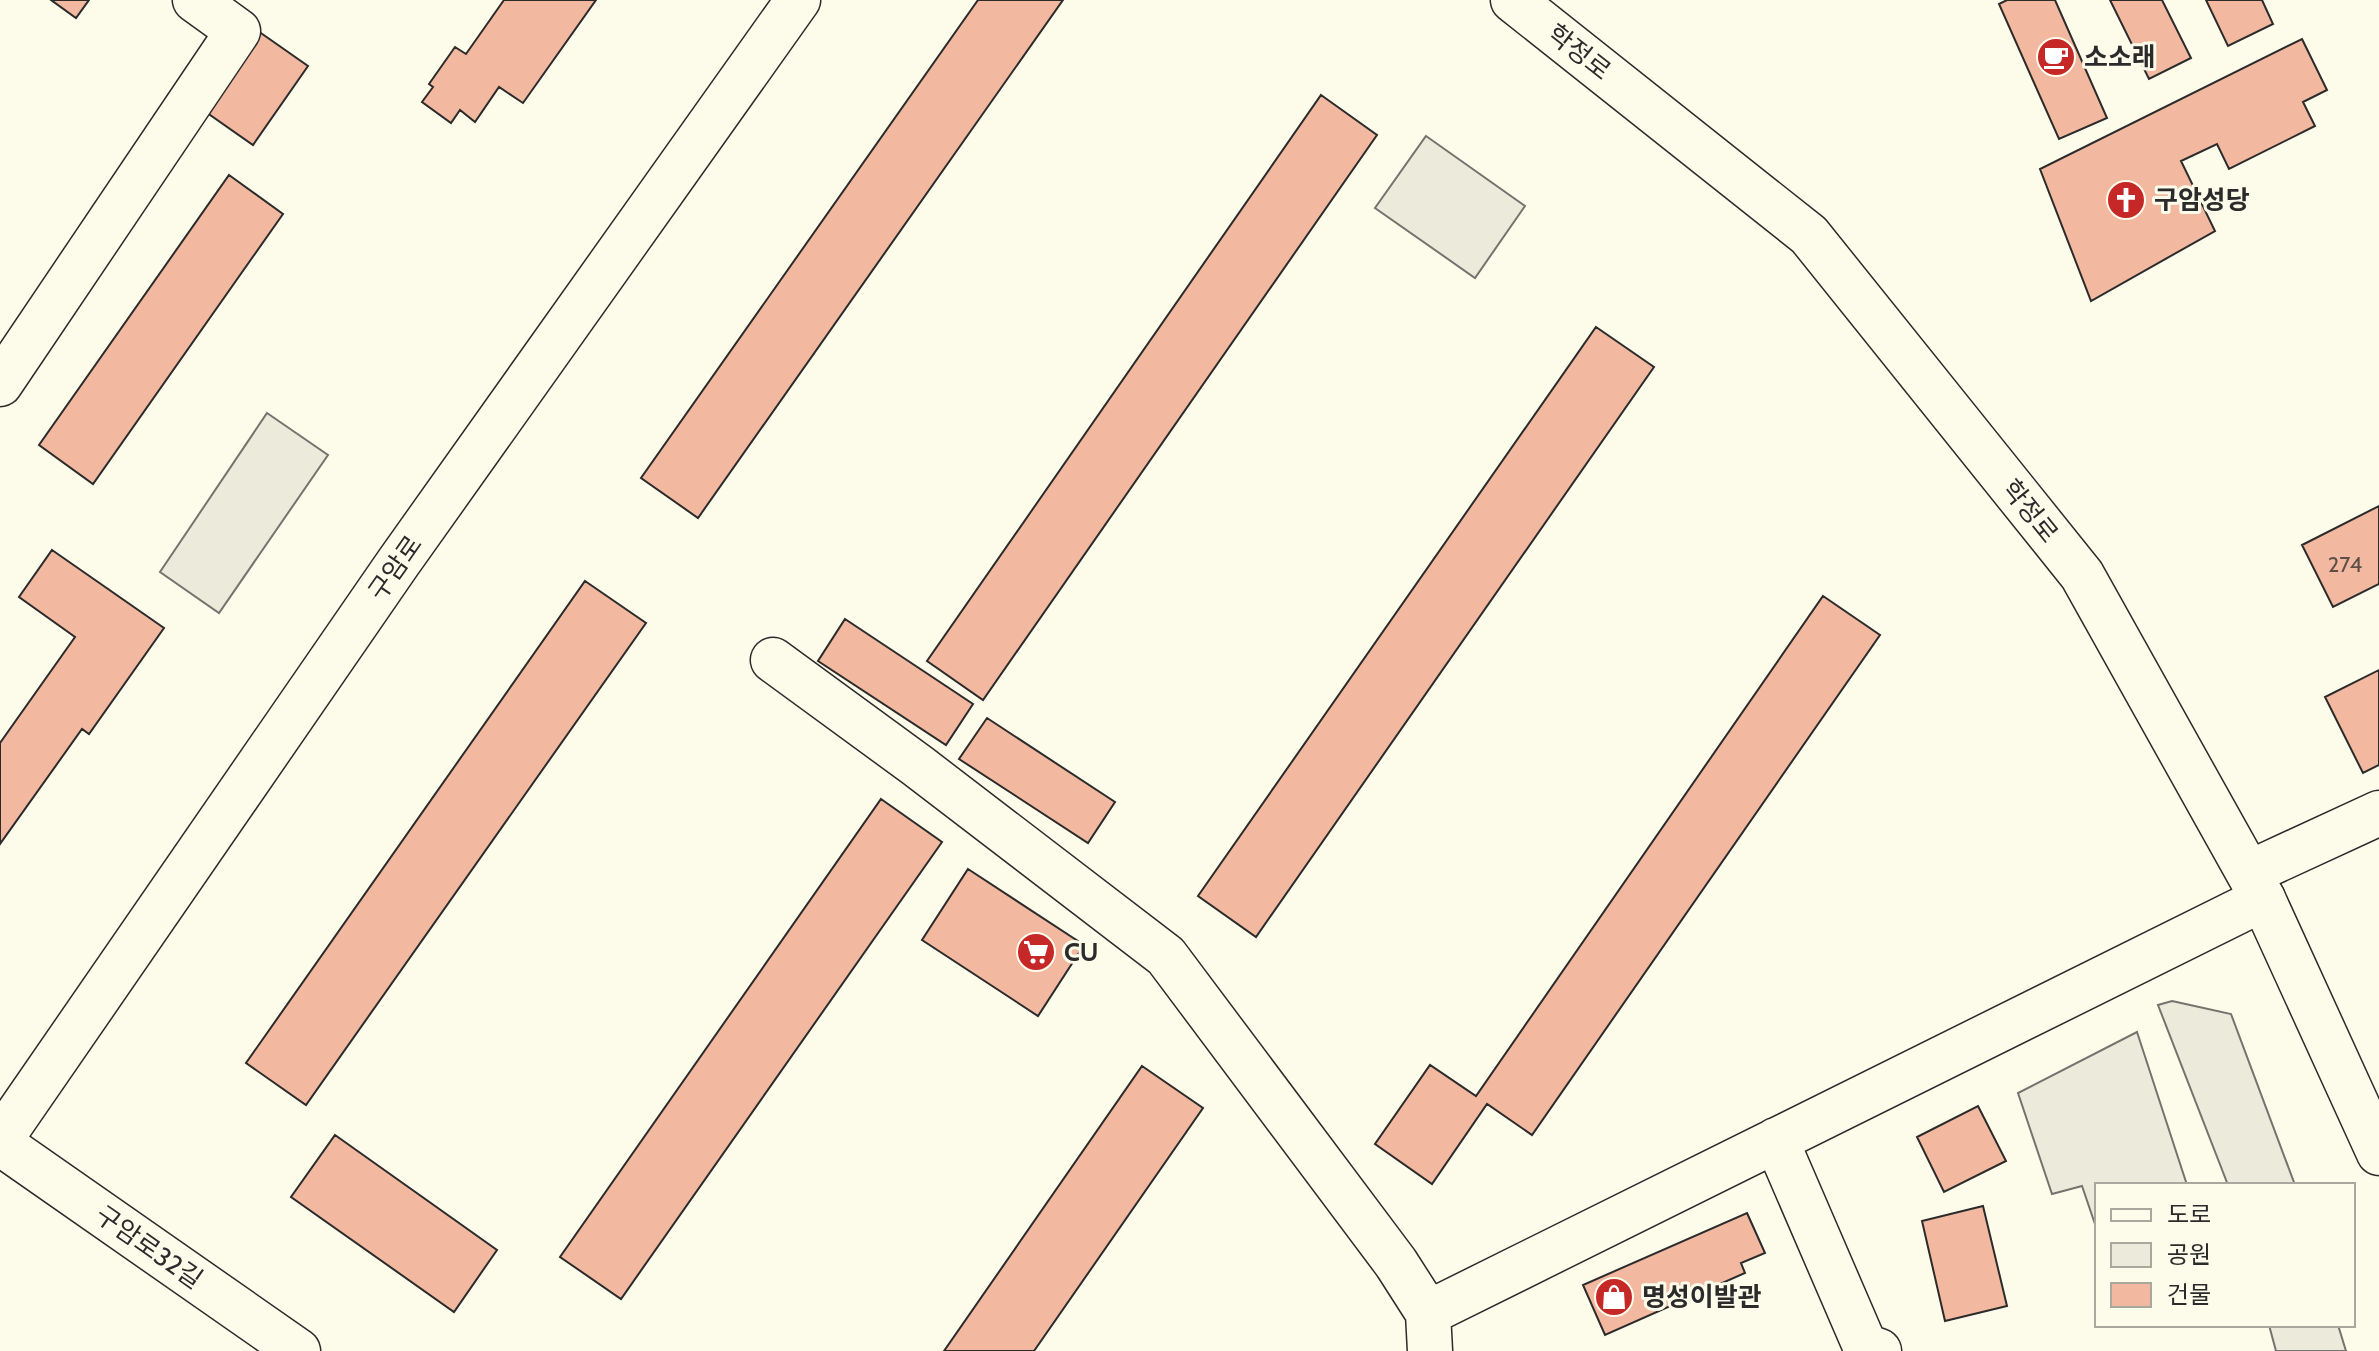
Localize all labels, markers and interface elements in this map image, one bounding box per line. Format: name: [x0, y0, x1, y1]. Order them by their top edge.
street label: 학정로: [1541, 17, 1617, 87]
cafe icon: 소소래: [2035, 36, 2077, 78]
place label: 소소래: [2084, 41, 2156, 73]
church icon: 구암성당: [2105, 179, 2147, 221]
place label: 구암성당: [2154, 184, 2250, 216]
street label: 학정로: [1995, 473, 2065, 549]
street label: 구암로: [361, 529, 429, 607]
house number: 274: [2328, 551, 2363, 578]
supermarket icon: CU: [1015, 931, 1057, 973]
place label: CU: [1064, 936, 1099, 968]
legend: [2095, 1183, 2355, 1327]
street label: 구암로32길: [89, 1199, 209, 1295]
text: 도로: [2167, 1200, 2211, 1229]
text: 공원: [2167, 1240, 2211, 1269]
shop icon: 명성이발관: [1593, 1276, 1635, 1318]
text: 건물: [2167, 1280, 2211, 1309]
place label: 명성이발관: [1642, 1281, 1762, 1313]

